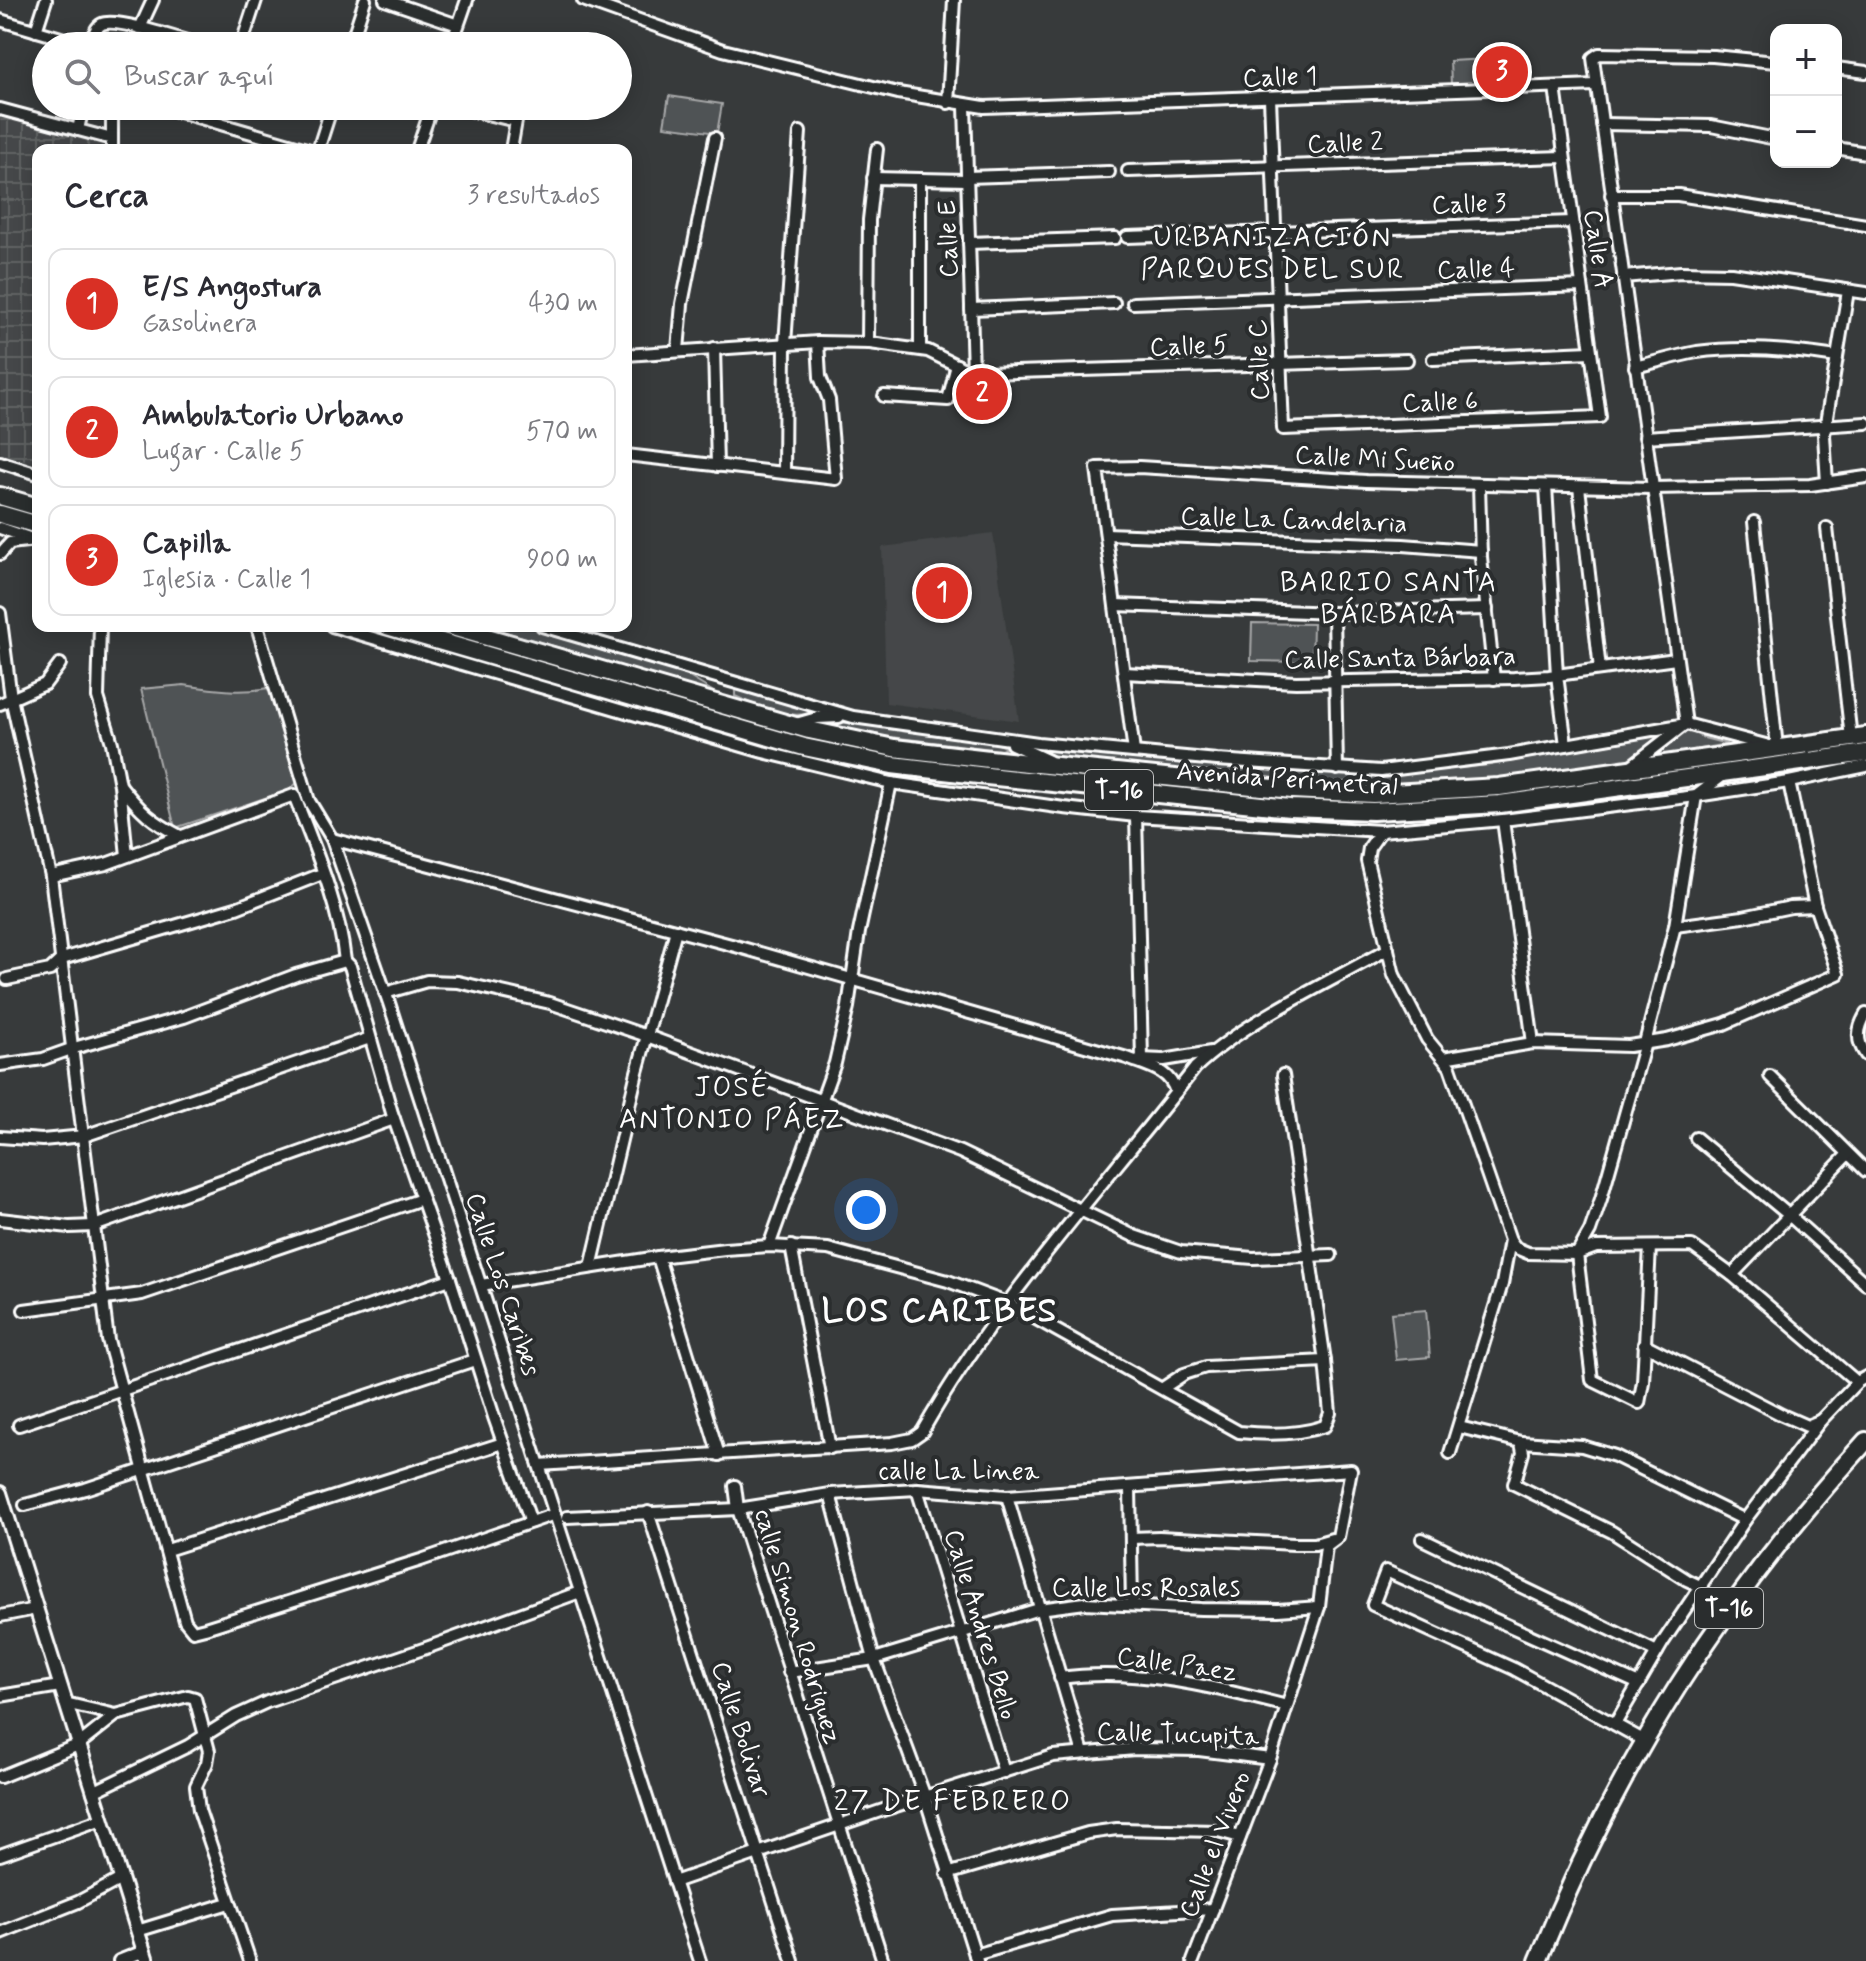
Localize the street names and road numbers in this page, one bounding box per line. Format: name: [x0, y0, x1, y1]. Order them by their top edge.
street label: Calle 1: [1242, 60, 1318, 96]
street label: Calle 2: [1307, 126, 1384, 162]
street label: Calle 3: [1431, 187, 1507, 223]
street label: Calle E: [931, 199, 967, 278]
street label: Calle A: [1575, 207, 1619, 291]
street label: Calle 4: [1436, 252, 1516, 288]
street label: Calle C: [1242, 319, 1278, 401]
street label: Calle 5: [1149, 329, 1229, 365]
street label: Calle 6: [1401, 385, 1479, 421]
street label: Calle Mi Sueño: [1294, 439, 1456, 481]
street label: Calle La Candelaria: [1180, 500, 1408, 542]
street label: Calle Santa Bárbara: [1284, 640, 1516, 678]
street label: Avenida Perimetral: [1175, 755, 1398, 805]
road number: T-16: [1085, 770, 1153, 810]
street label: Calle Los Caribes: [456, 1189, 548, 1381]
street label: calle La Linea: [879, 1455, 1040, 1489]
street label: calle Simon Rodriguez: [745, 1505, 849, 1748]
street label: Calle Andres Bello: [935, 1525, 1025, 1724]
street label: Calle Los Rosales: [1052, 1572, 1240, 1606]
road number: T-16: [1695, 1588, 1763, 1628]
street label: Calle Paez: [1114, 1640, 1239, 1690]
street label: Calle Bolivar: [702, 1657, 778, 1802]
street label: Calle Tucupita: [1096, 1715, 1260, 1755]
street label: Calle el Vivero: [1172, 1767, 1259, 1923]

